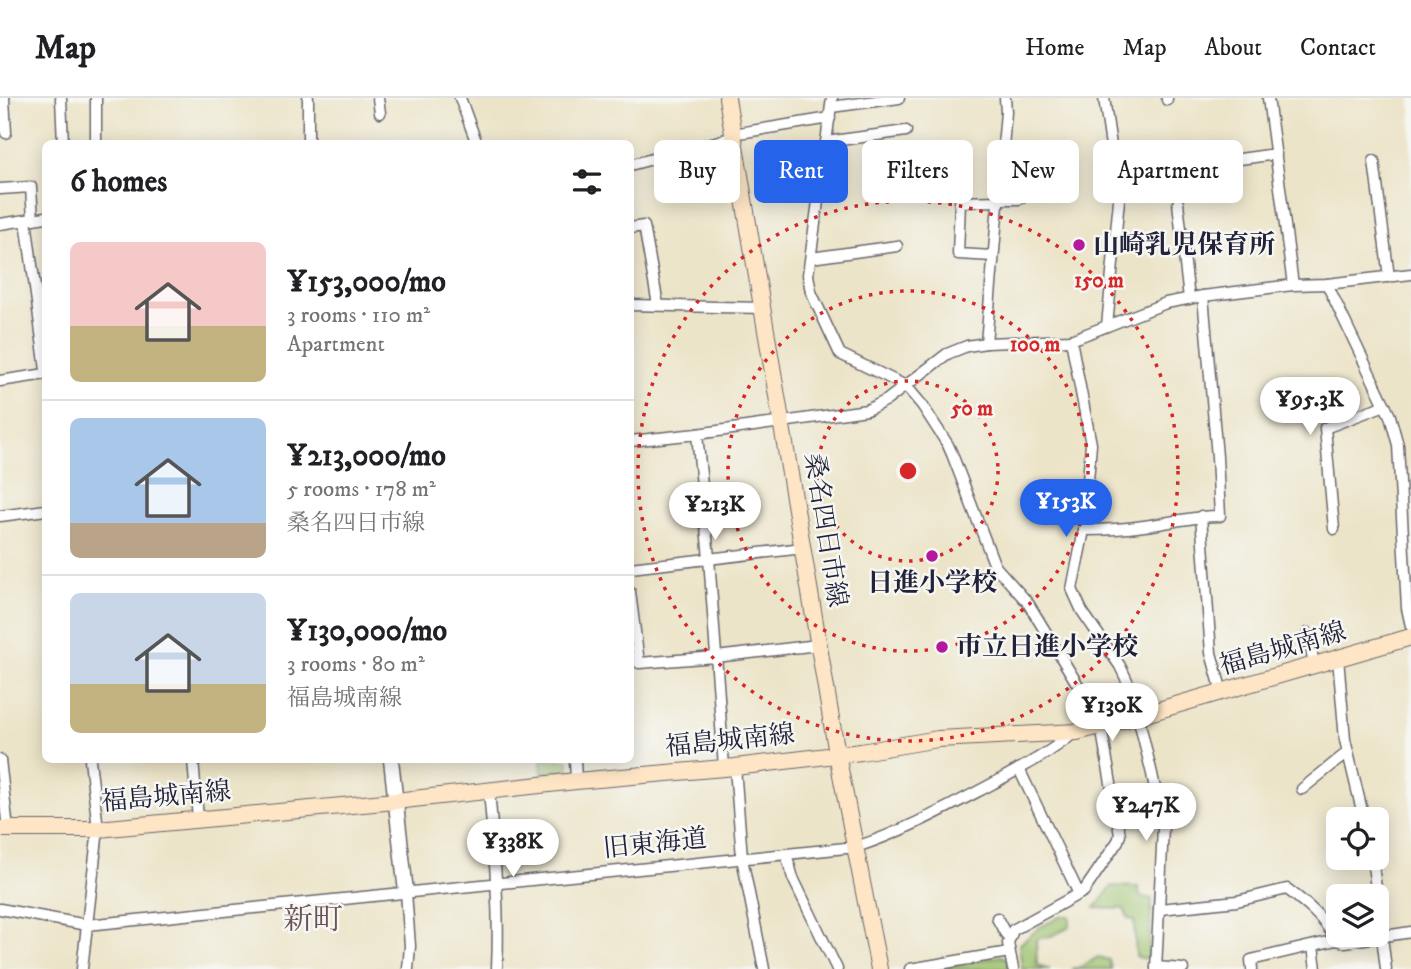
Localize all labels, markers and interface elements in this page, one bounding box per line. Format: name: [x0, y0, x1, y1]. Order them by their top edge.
text: Map: [35, 28, 96, 69]
text: Home: [1025, 33, 1084, 63]
text: Map: [1122, 33, 1167, 63]
text: About: [1205, 33, 1262, 63]
text: Contact: [1300, 33, 1376, 63]
chip: Buy: [654, 140, 740, 203]
chip: Rent: [754, 140, 848, 203]
chip: Filters: [862, 140, 973, 203]
chip: New: [987, 140, 1079, 203]
chip: Apartment: [1093, 140, 1243, 203]
icon: filters: [568, 163, 606, 201]
text: 6 homes: [70, 164, 167, 201]
place label: 山崎乳児保育所: [1093, 229, 1275, 262]
marker: 山崎乳児保育所: [1071, 237, 1087, 253]
text: ¥153,000/mo: [287, 264, 446, 301]
text: 150 m: [1074, 268, 1124, 294]
icon: home: [126, 270, 210, 354]
text: 3 rooms · 110 m²: [287, 301, 430, 330]
text: Apartment: [287, 330, 385, 359]
text: 100 m: [1010, 332, 1060, 358]
pin: ¥95.3K: [1253, 378, 1367, 437]
text: ¥95.3K: [1276, 385, 1344, 414]
text: 50 m: [950, 396, 993, 422]
text: ¥213,000/mo: [287, 438, 446, 475]
icon: home: [126, 446, 210, 530]
street label: 桑名四日市線: [797, 450, 853, 610]
centre of rings: [896, 459, 920, 483]
text: 5 rooms · 178 m²: [287, 475, 436, 504]
pin: ¥153K: [1017, 480, 1115, 539]
pin: ¥213K: [666, 482, 764, 542]
text: ¥153K: [1036, 487, 1096, 516]
text: ¥213K: [685, 490, 745, 519]
text: 桑名四日市線: [287, 509, 425, 538]
marker: 日進小学校: [924, 548, 940, 564]
place label: 日進小学校: [867, 567, 997, 600]
text: ¥130,000/mo: [287, 613, 447, 650]
street label: 福島城南線: [1216, 615, 1350, 683]
icon: home: [126, 621, 210, 705]
place label: 市立日進小学校: [956, 631, 1138, 664]
marker: 市立日進小学校: [934, 639, 950, 655]
text: 3 rooms · 80 m²: [287, 650, 425, 679]
text: 福島城南線: [287, 684, 402, 713]
pin: ¥130K: [1063, 684, 1161, 743]
text: ¥130K: [1082, 691, 1143, 720]
street label: 福島城南線: [664, 718, 796, 764]
street label: 福島城南線: [100, 775, 232, 819]
pin: ¥247K: [1097, 784, 1195, 843]
text: ¥247K: [1112, 791, 1180, 820]
map controls: [1326, 807, 1389, 947]
button: locate: [1326, 807, 1389, 870]
pin: ¥338K: [464, 820, 562, 879]
street label: 旧東海道: [602, 822, 708, 866]
text: ¥338K: [483, 827, 543, 856]
button: layers: [1326, 884, 1389, 947]
district label: 新町: [283, 902, 343, 939]

